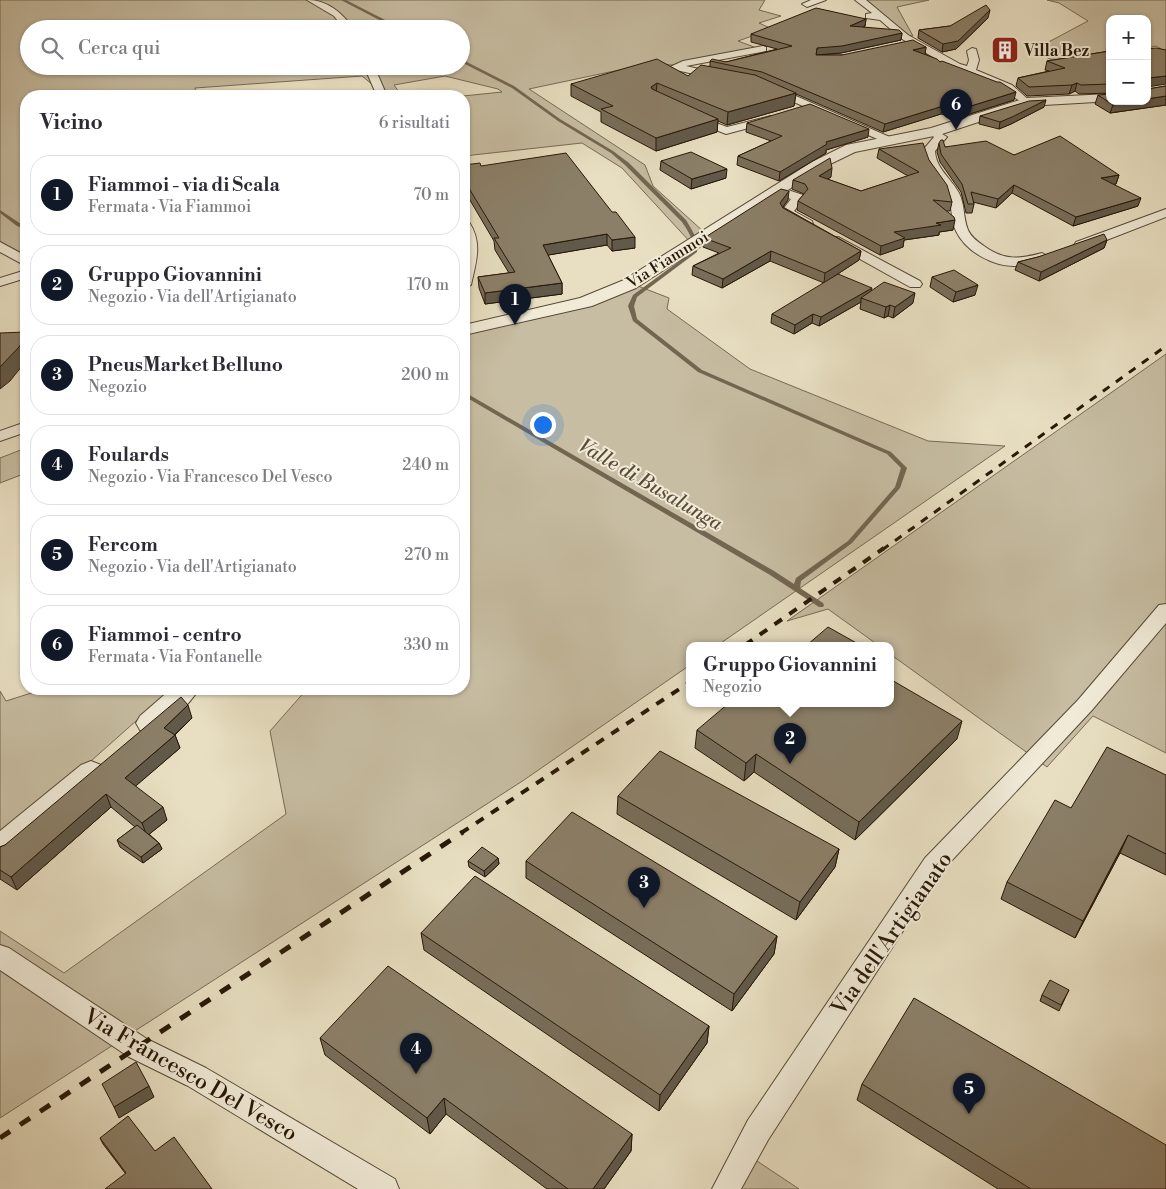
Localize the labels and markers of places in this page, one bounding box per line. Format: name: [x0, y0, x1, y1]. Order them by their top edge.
building icon: Villa Bez: [990, 35, 1020, 65]
place label: Villa Bez: [1023, 41, 1090, 61]
pin: 6: [940, 89, 972, 130]
pin: 1: [499, 284, 531, 325]
pin: 2: [774, 723, 806, 764]
pin: 3: [628, 867, 660, 908]
pin: 4: [400, 1033, 432, 1074]
pin: 5: [953, 1073, 985, 1114]

